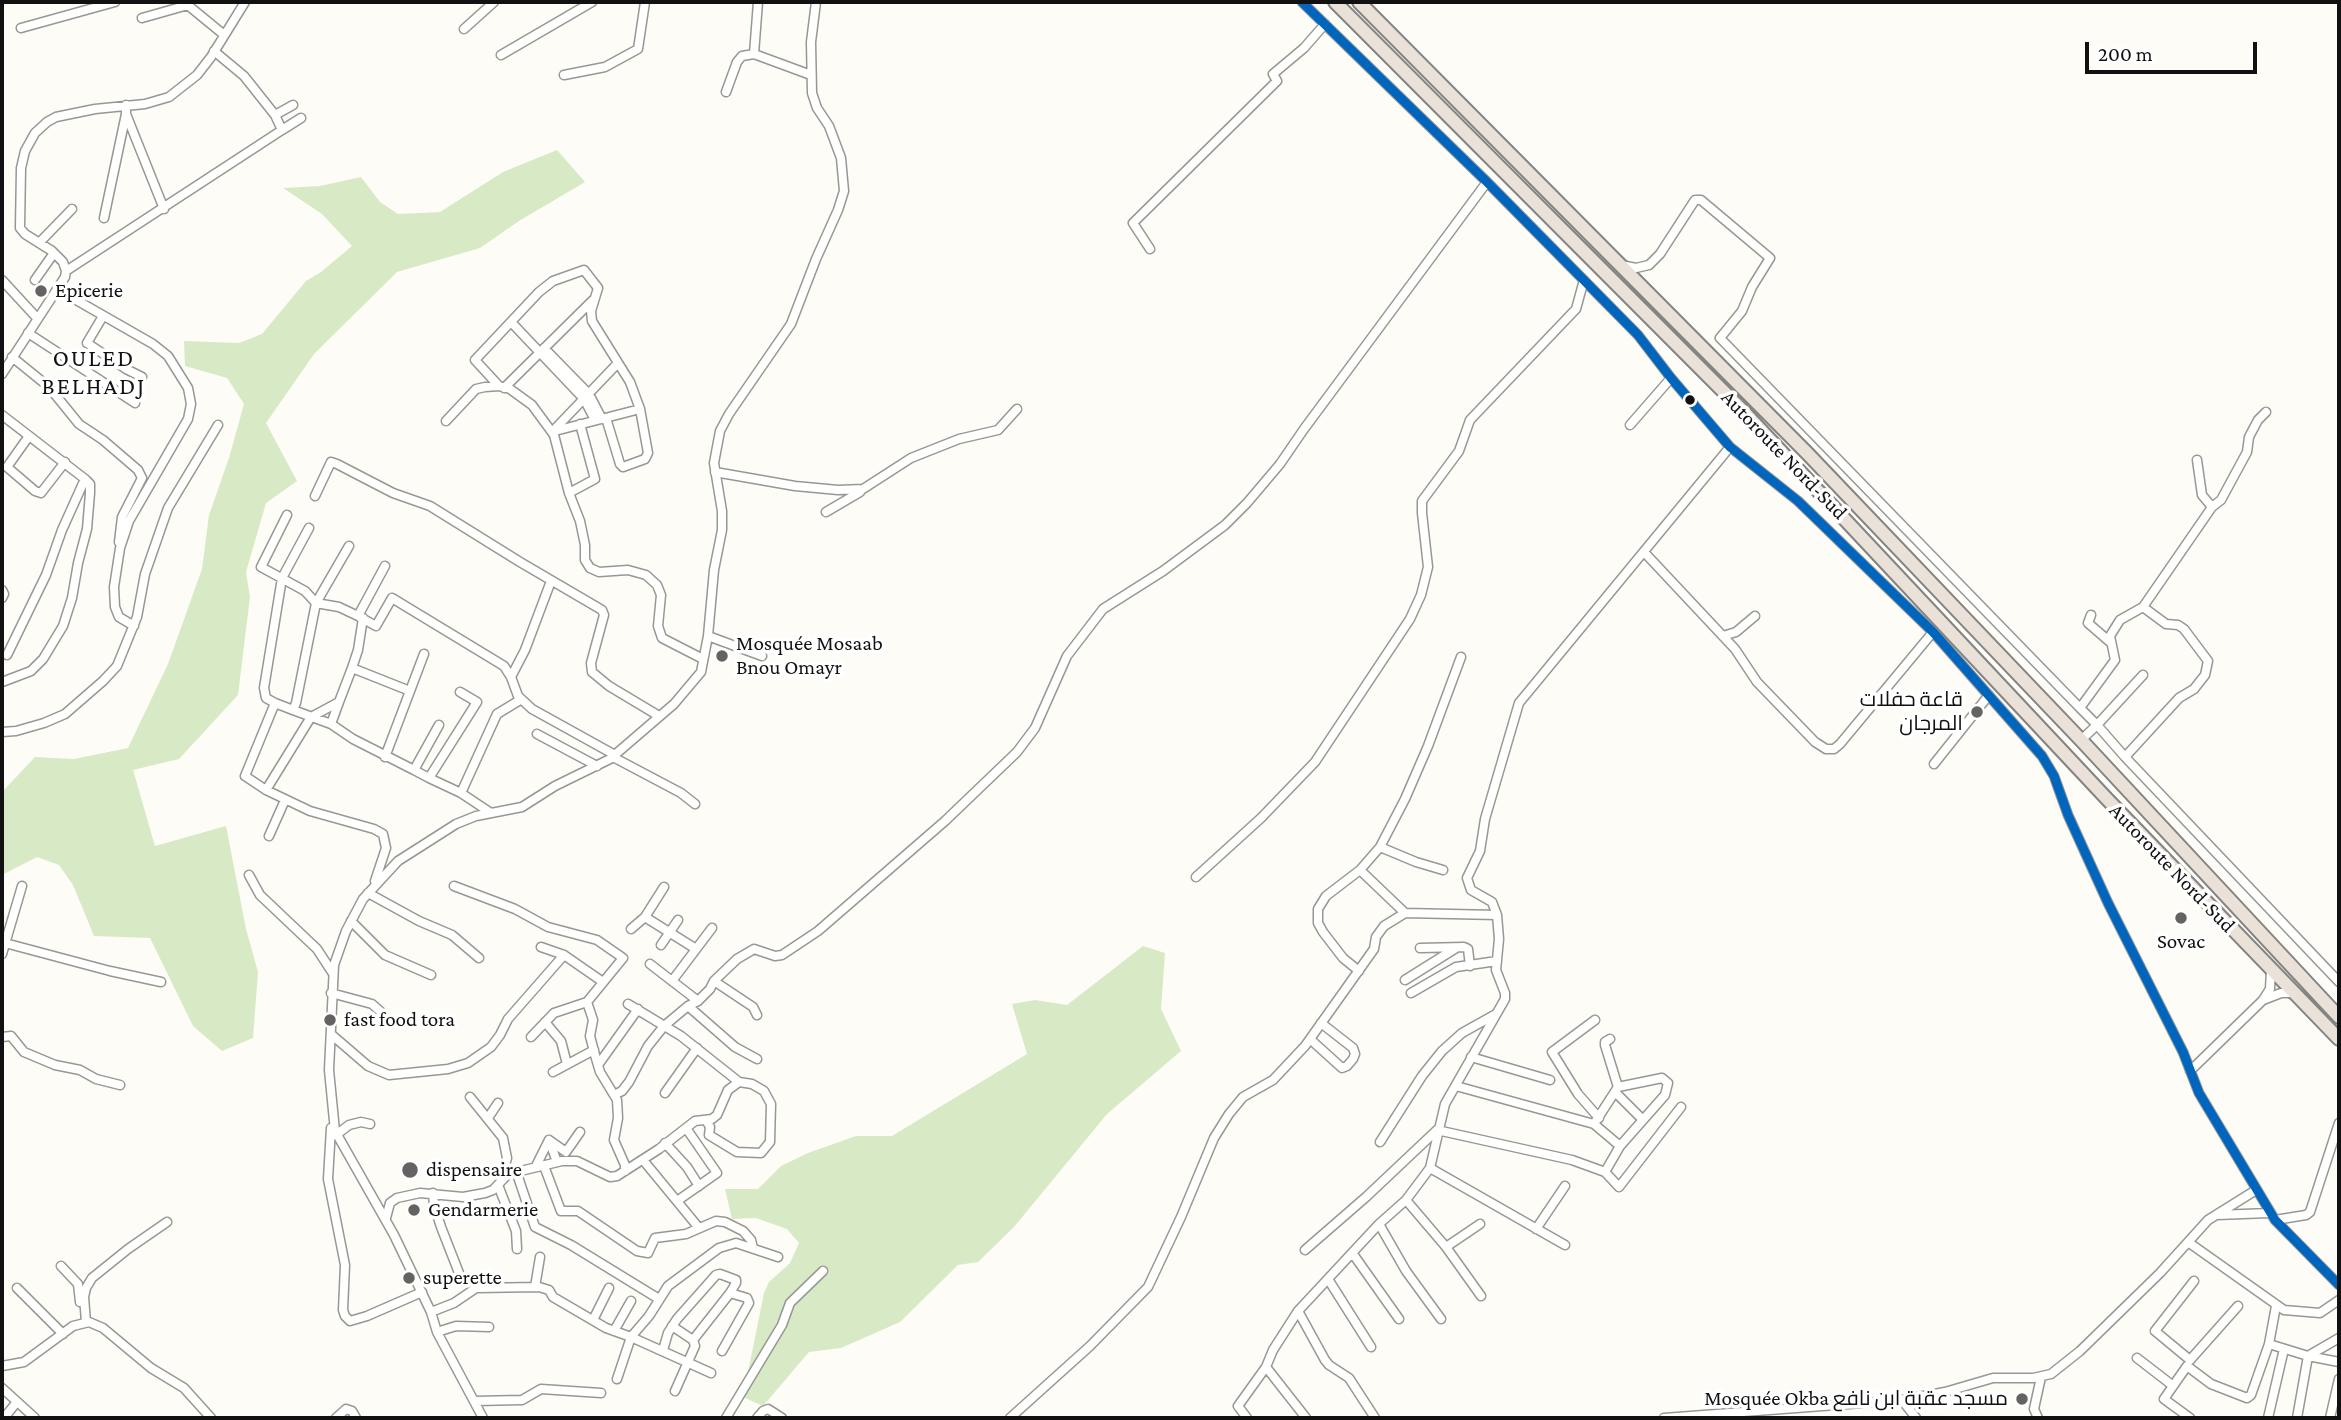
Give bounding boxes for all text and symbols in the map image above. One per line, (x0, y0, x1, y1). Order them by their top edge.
scale bar (2089, 28, 2260, 72)
text: 200 m (2098, 42, 2153, 66)
place label: Epicerie (55, 278, 123, 304)
marker: Epicerie (33, 283, 49, 299)
district label: OULED BELHADJ (42, 345, 146, 401)
street label: Autoroute Nord-Sud (1716, 385, 1852, 525)
unlabelled marker (1683, 393, 1697, 407)
place label: Mosquée Mosaab Bnou Omayr (736, 631, 883, 681)
marker: Mosquée Mosaab Bnou Omayr (714, 648, 730, 664)
place label: قاعة حفلات المرجان (1860, 687, 1963, 737)
marker: قاعة حفلات المرجان (1969, 704, 1985, 720)
street label: Autoroute Nord-Sud (2104, 798, 2240, 938)
marker: Sovac (2173, 910, 2189, 926)
place label: Sovac (2157, 929, 2205, 955)
place label: fast food tora (344, 1007, 455, 1033)
marker: fast food tora (322, 1012, 338, 1028)
place label: dispensaire (426, 1157, 522, 1183)
marker: dispensaire (400, 1160, 420, 1180)
place label: Gendarmerie (428, 1197, 538, 1223)
marker: Gendarmerie (406, 1202, 422, 1218)
place label: superette (423, 1265, 502, 1291)
marker: superette (401, 1270, 417, 1286)
place label: Mosquée Okba مسجد عقبة ابن نافع (1704, 1386, 2008, 1412)
marker: Mosquée Okba مسجد عقبة ابن نافع (2014, 1391, 2030, 1407)

